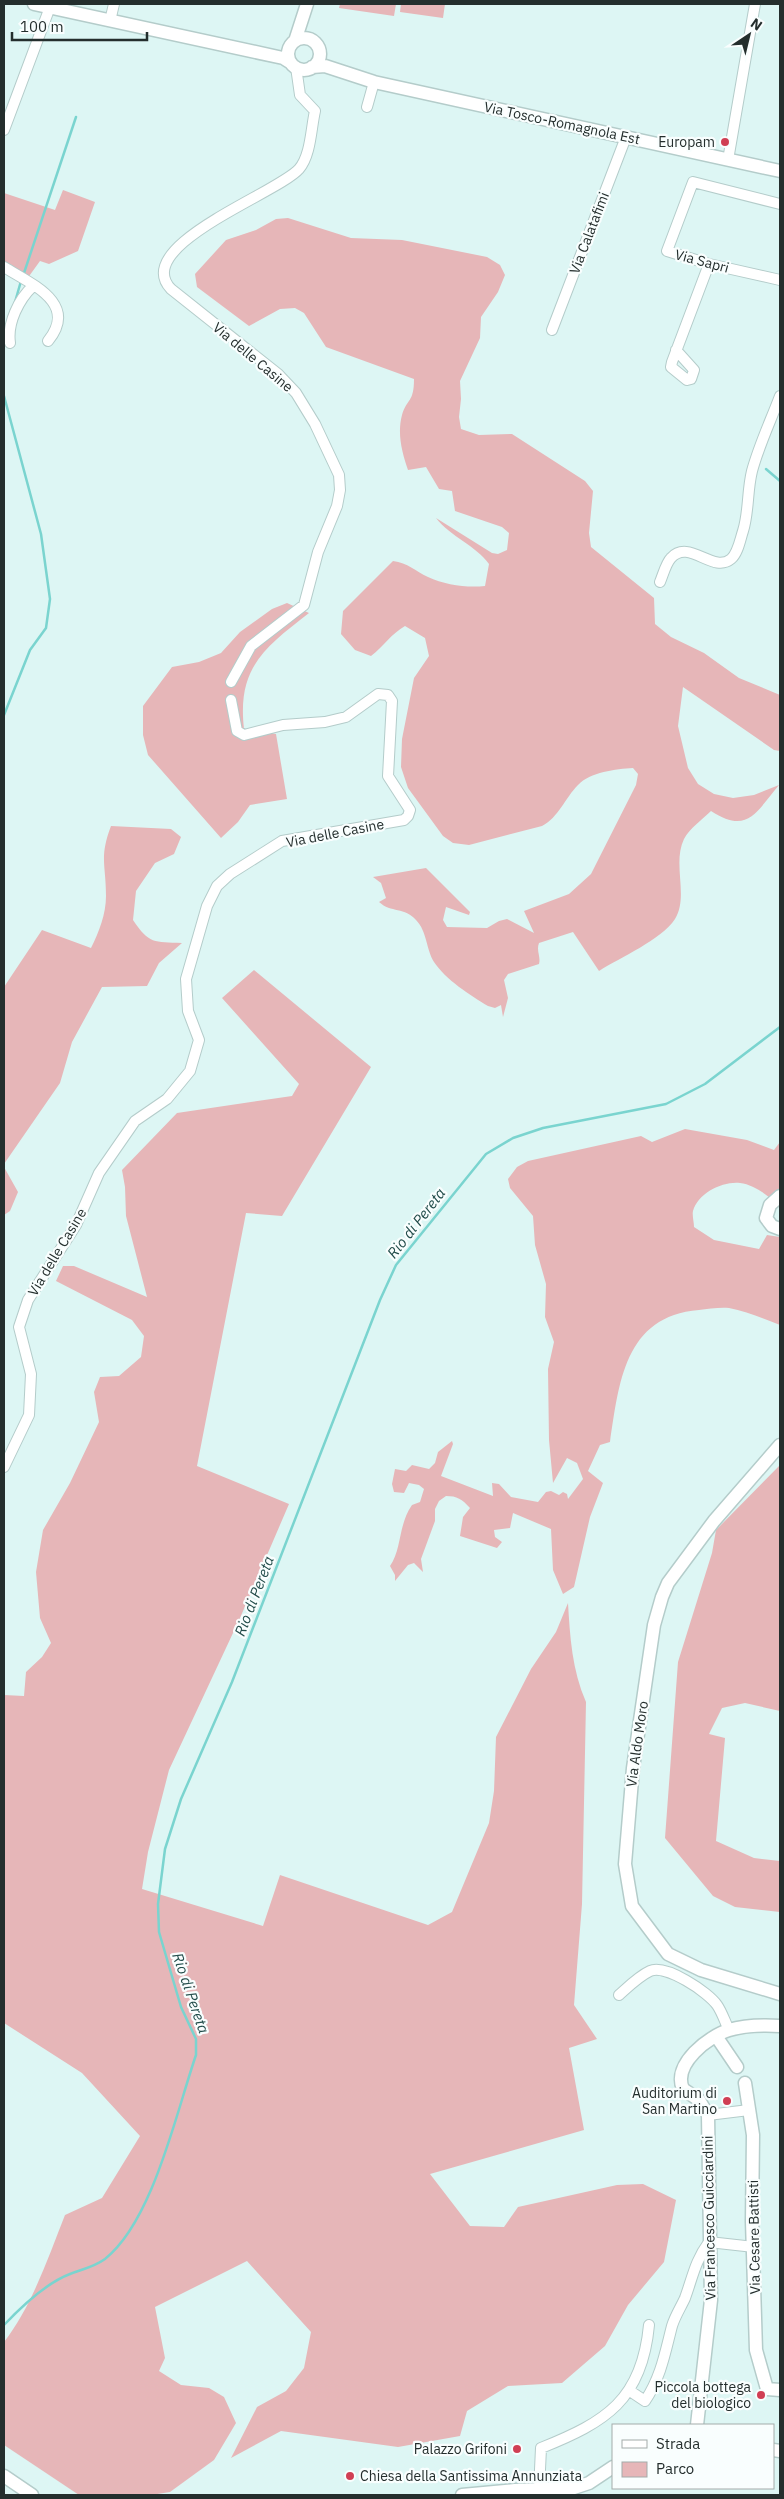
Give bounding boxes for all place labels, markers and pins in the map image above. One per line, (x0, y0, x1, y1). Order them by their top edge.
place label: Europam (658, 133, 715, 151)
marker: Europam (719, 136, 731, 148)
place label: Auditorium di San Martino (632, 2084, 717, 2118)
marker: Auditorium di San Martino (721, 2095, 733, 2107)
place label: Piccola bottega del biologico (655, 2378, 752, 2412)
marker: Piccola bottega del biologico (755, 2389, 767, 2401)
place label: Palazzo Grifoni (414, 2440, 507, 2458)
marker: Palazzo Grifoni (511, 2443, 523, 2455)
place label: Chiesa della Santissima Annunziata (360, 2467, 583, 2485)
marker: Chiesa della Santissima Annunziata (344, 2470, 356, 2482)

